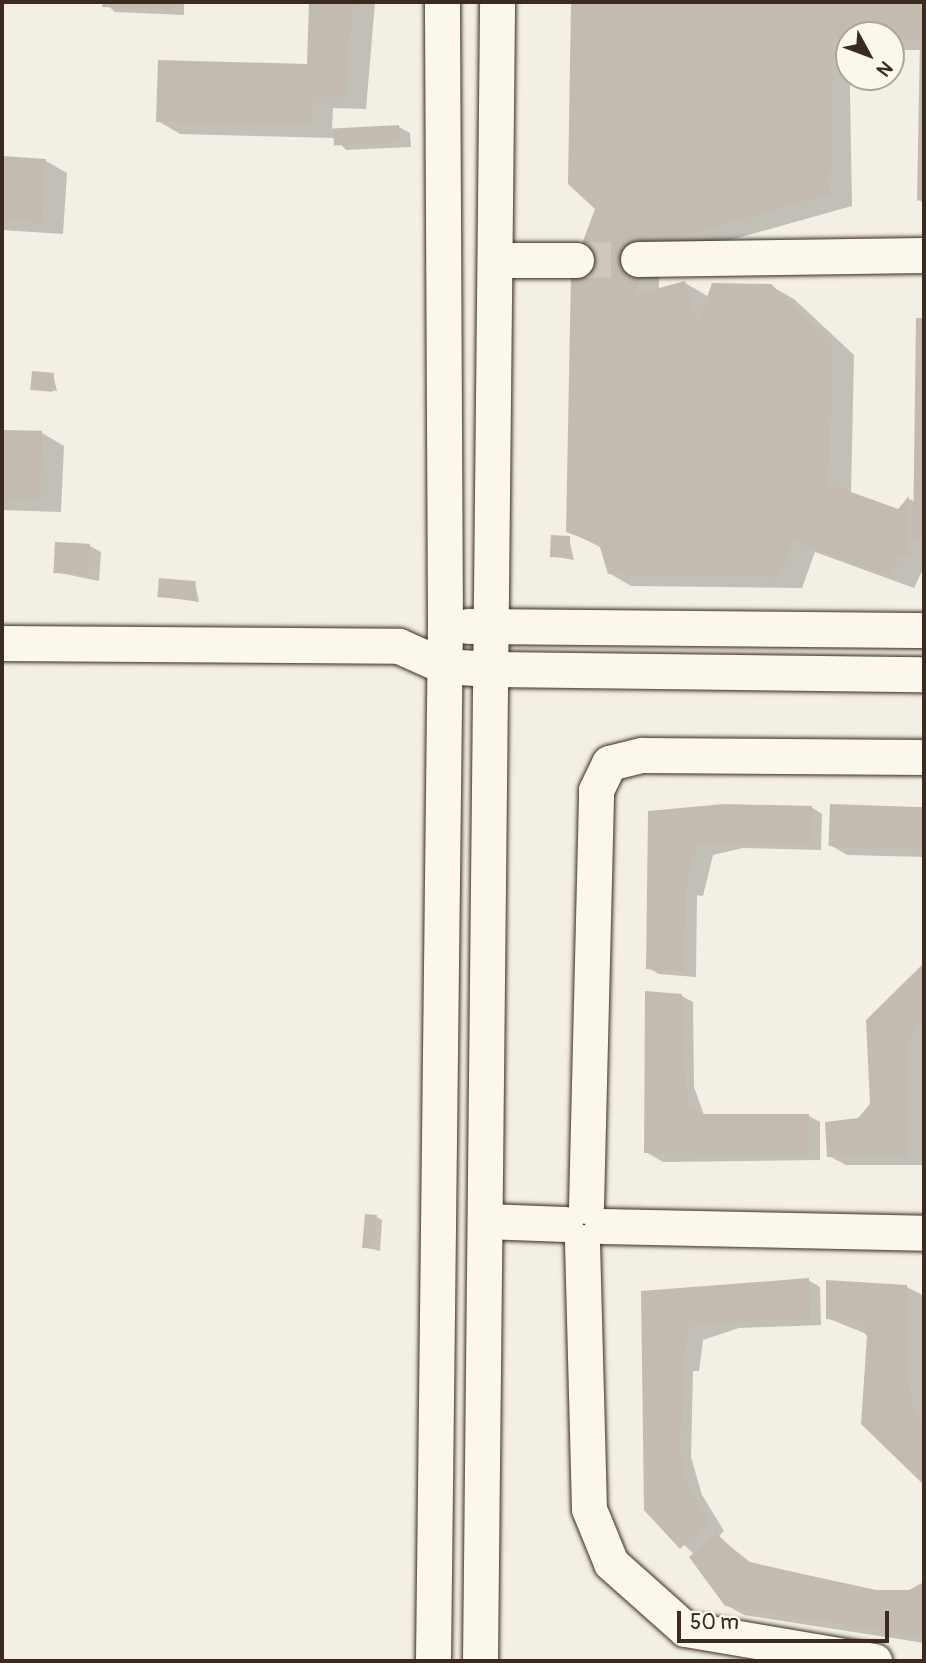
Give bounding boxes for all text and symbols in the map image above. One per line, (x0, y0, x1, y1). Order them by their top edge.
north arrow (835, 21, 905, 91)
text: N (871, 56, 898, 81)
scale bar (681, 1596, 893, 1640)
text: 50 m (690, 1609, 739, 1636)

